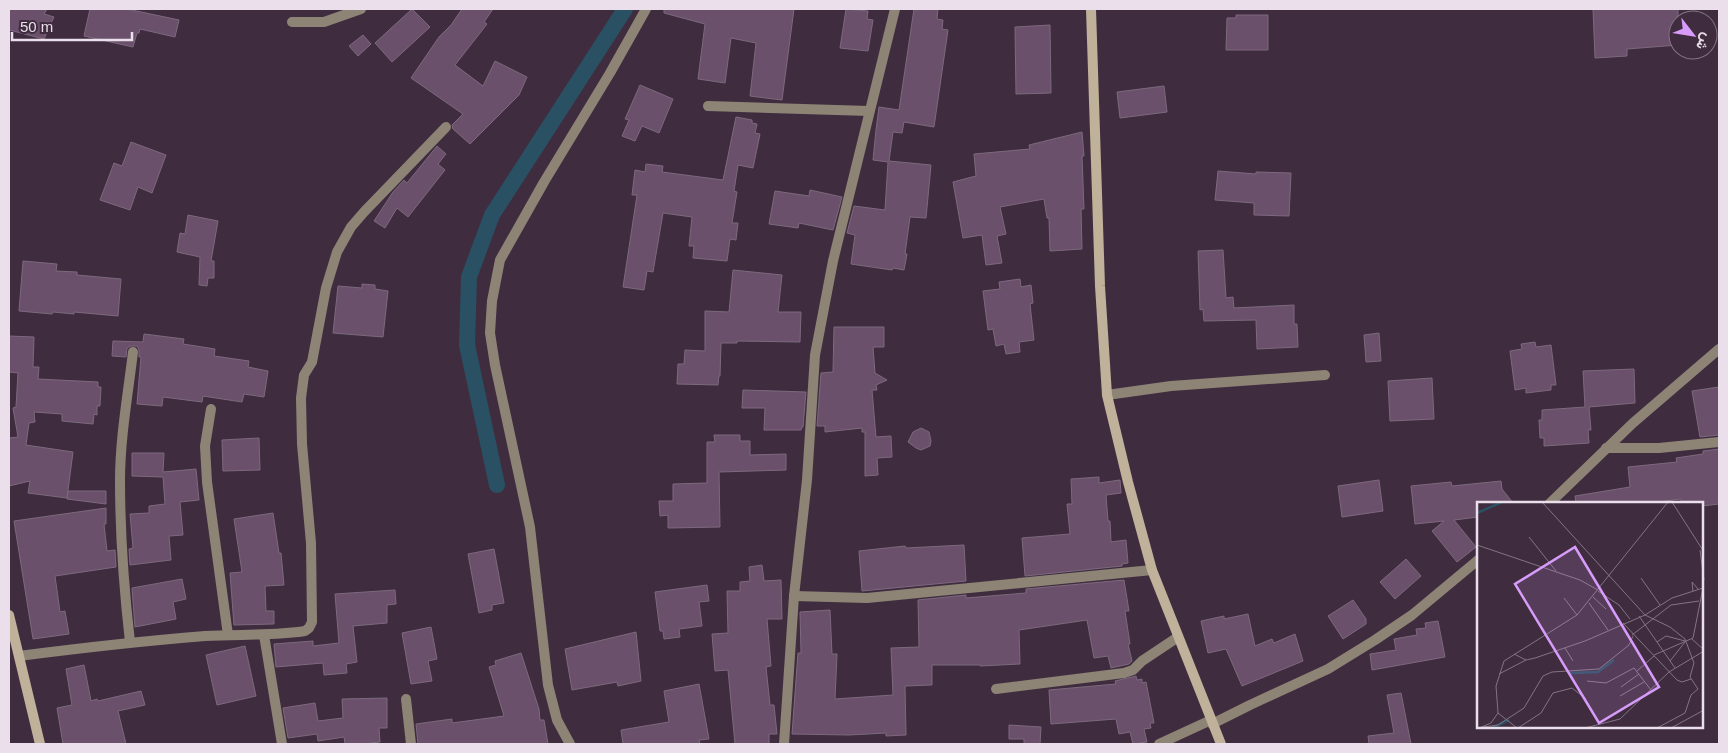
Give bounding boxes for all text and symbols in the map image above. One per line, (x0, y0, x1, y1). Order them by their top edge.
scale bar (12, 10, 132, 42)
north arrow (1668, 10, 1718, 60)
text: 50 m (20, 18, 53, 35)
text: ش (1692, 30, 1715, 53)
inset map (1477, 502, 1703, 728)

